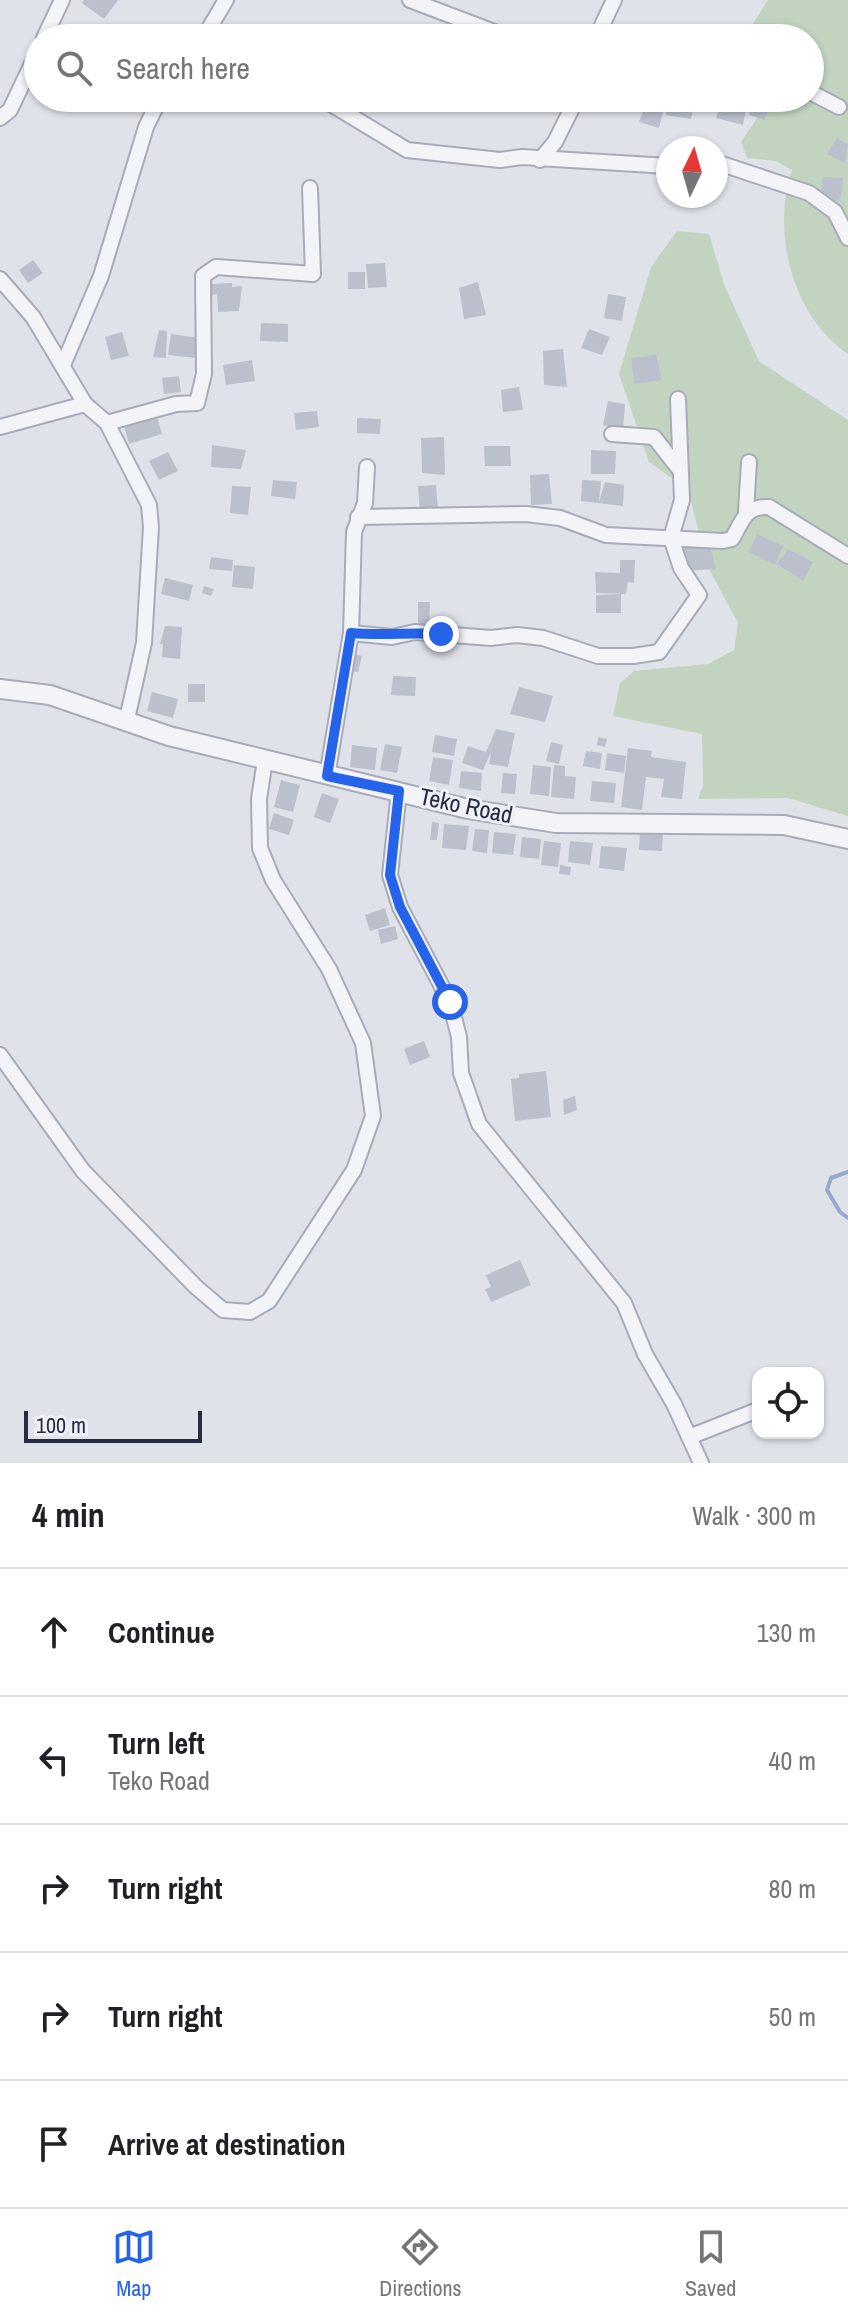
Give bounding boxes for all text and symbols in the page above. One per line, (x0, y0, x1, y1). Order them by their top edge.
search box (24, 24, 824, 112)
icon: search (52, 46, 96, 90)
text: Search here (116, 48, 250, 88)
north arrow (656, 136, 728, 208)
route end (423, 616, 459, 652)
street label: Teko Road (417, 780, 516, 830)
route start (432, 984, 468, 1020)
map controls (752, 1367, 824, 1439)
button: locate (752, 1367, 824, 1439)
scale bar (24, 1407, 202, 1443)
text: 100 m (36, 1410, 86, 1440)
text: 4 min (32, 1492, 105, 1538)
text: Walk · 300 m (692, 1498, 816, 1533)
icon: ahead (32, 1610, 76, 1654)
text: Continue (108, 1612, 215, 1652)
text: 130 m (757, 1615, 816, 1650)
text: Turn left (108, 1723, 205, 1763)
icon: left (32, 1738, 76, 1782)
text: 40 m (769, 1743, 816, 1778)
text: Teko Road (108, 1763, 210, 1798)
icon: right (32, 1866, 76, 1910)
text: Turn right (108, 1868, 222, 1908)
text: 80 m (769, 1871, 816, 1906)
icon: right (32, 1994, 76, 2038)
text: Turn right (108, 1996, 222, 2036)
text: 50 m (769, 1999, 816, 2034)
icon: arrive (32, 2122, 76, 2166)
text: Arrive at destination (108, 2124, 346, 2164)
tab: Map (112, 2225, 156, 2303)
tab: Directions (379, 2225, 462, 2303)
tab: Saved (685, 2225, 736, 2303)

